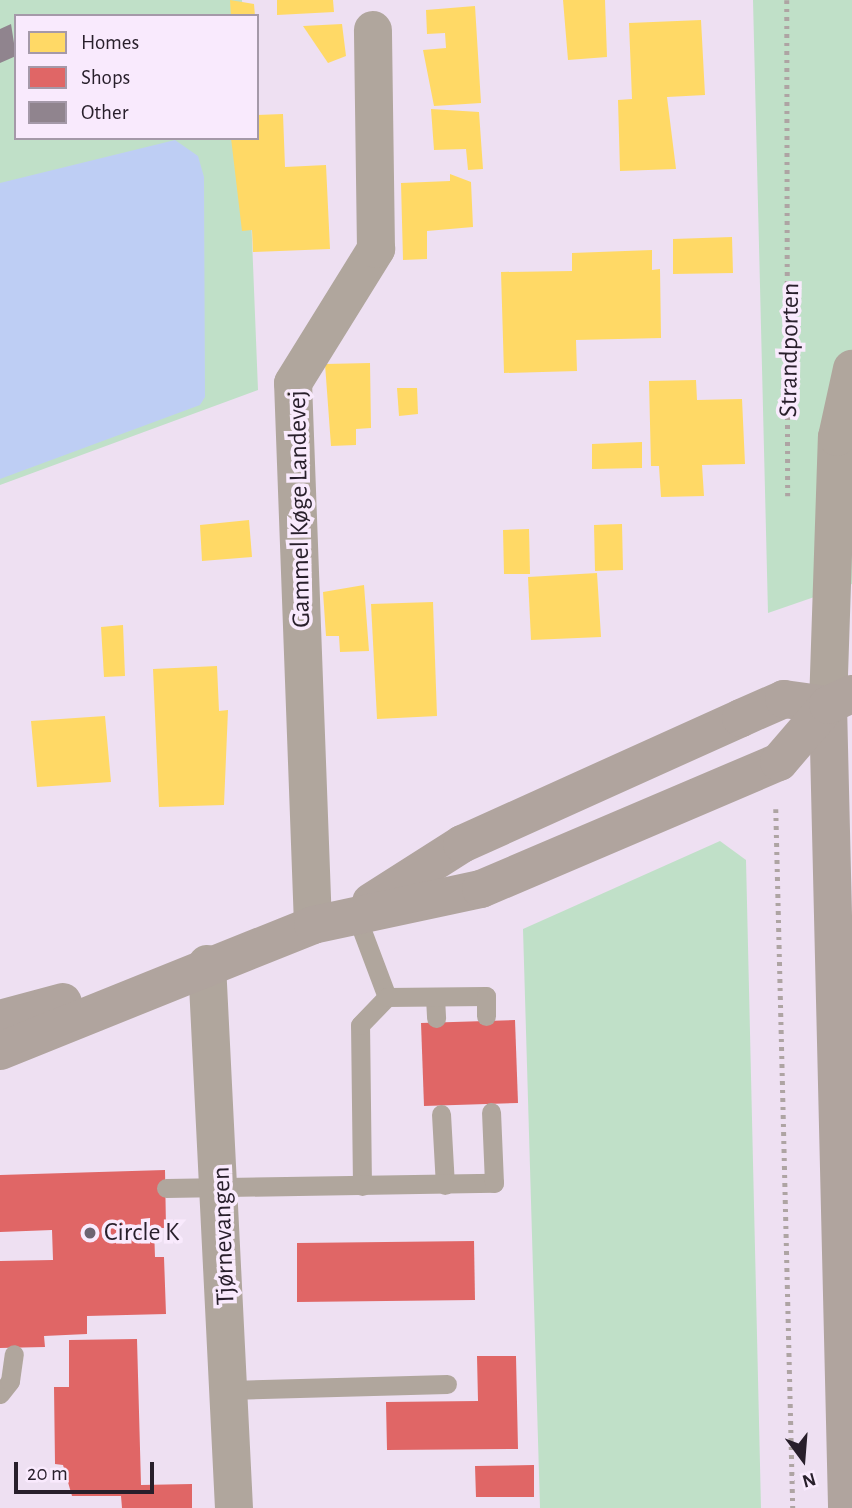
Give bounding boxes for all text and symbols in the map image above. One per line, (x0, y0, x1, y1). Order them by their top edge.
legend (14, 14, 259, 140)
text: Homes (81, 32, 139, 53)
text: Shops (81, 67, 130, 88)
text: Other (81, 102, 128, 123)
street label: Strandporten (773, 282, 807, 418)
street label: Gammel Køge Landevej (282, 390, 318, 628)
street label: Tjørnevangen (206, 1166, 242, 1306)
place label: Circle K (104, 1217, 179, 1249)
marker: Circle K (82, 1225, 98, 1241)
north arrow (768, 1424, 838, 1494)
scale bar (18, 1448, 158, 1492)
text: 20 m (27, 1463, 68, 1484)
text: N (800, 1469, 818, 1491)

